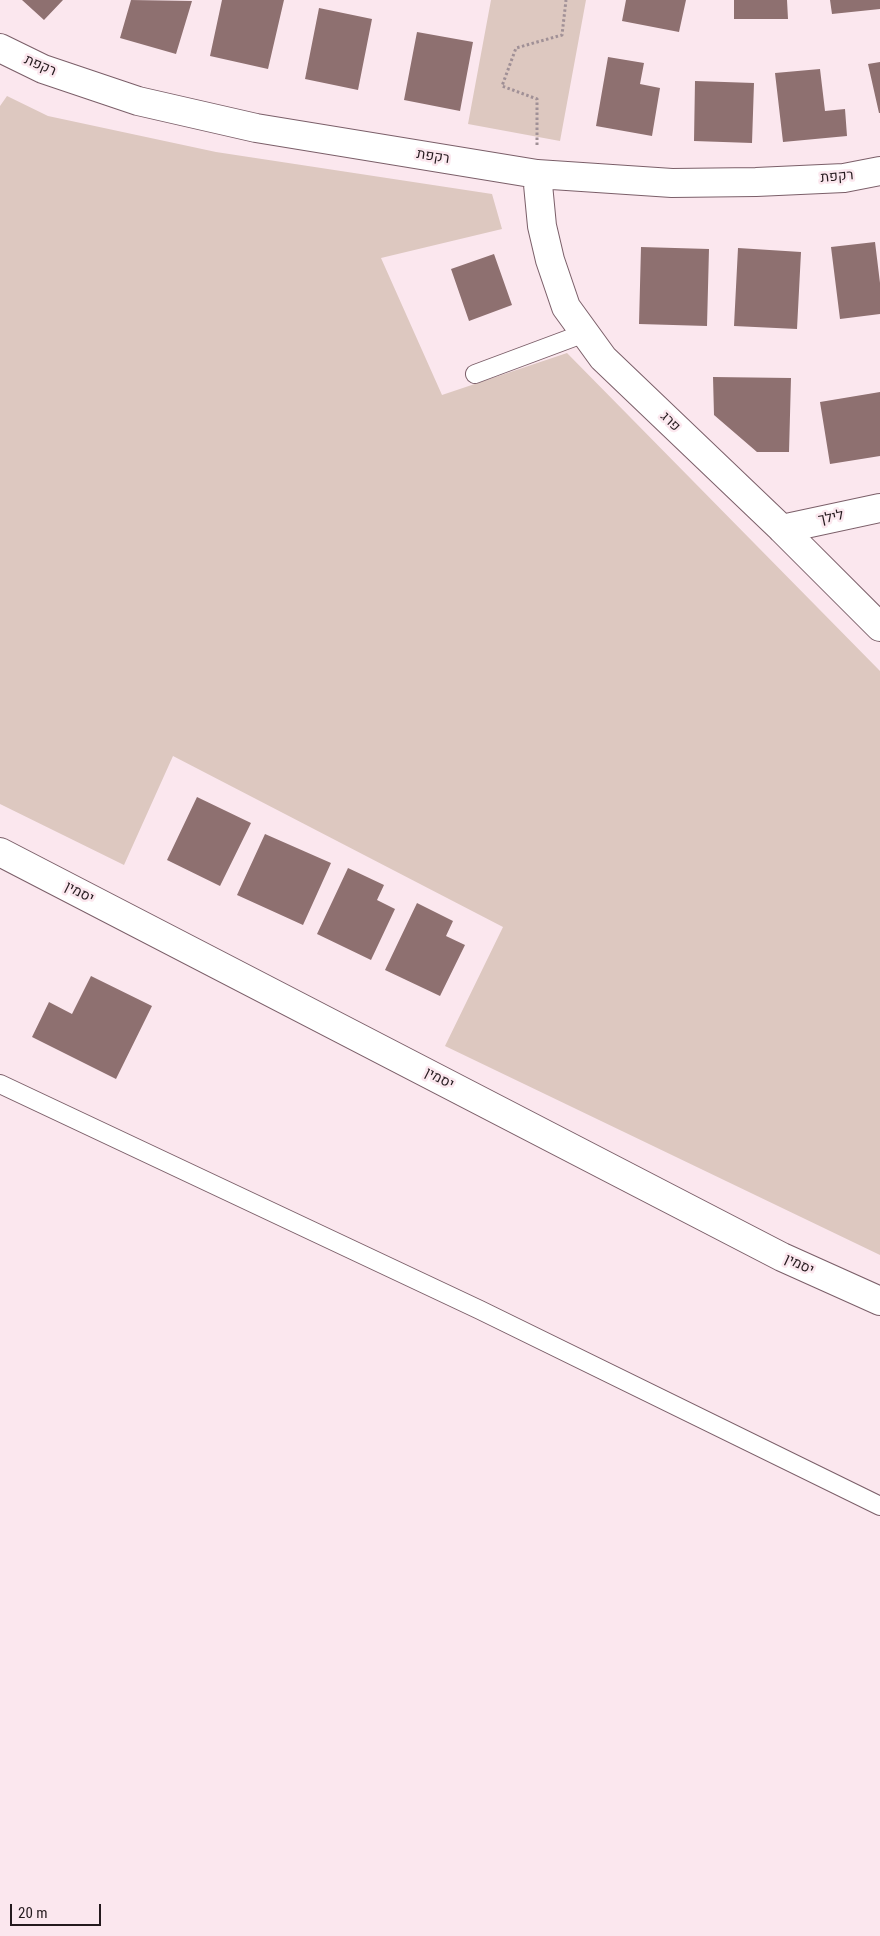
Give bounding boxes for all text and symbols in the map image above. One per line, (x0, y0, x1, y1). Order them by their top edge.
street label: רקפת (21, 52, 59, 80)
street label: רקפת (415, 146, 451, 168)
street label: רקפת (820, 167, 854, 187)
street label: פרג (657, 409, 683, 435)
street label: לילך (817, 507, 845, 529)
street label: יסמין (62, 879, 96, 907)
street label: יסמין (422, 1065, 456, 1093)
street label: יסמין (782, 1251, 816, 1279)
scale bar (12, 1894, 104, 1926)
text: 20 m (18, 1904, 48, 1922)

